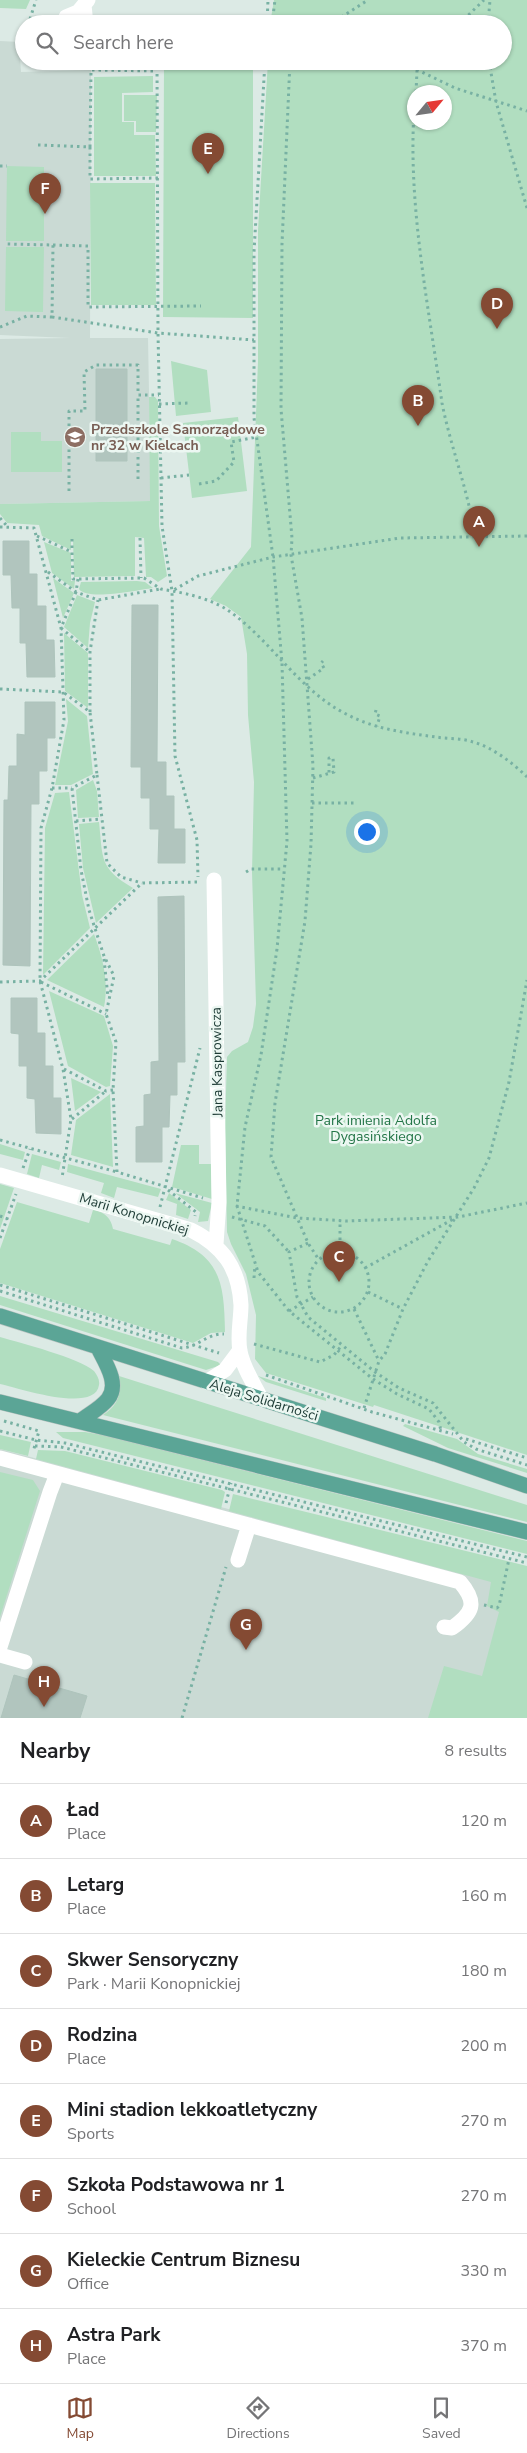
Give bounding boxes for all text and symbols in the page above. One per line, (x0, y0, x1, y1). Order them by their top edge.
search box (15, 15, 512, 70)
icon: search (33, 29, 61, 57)
text: Search here (73, 30, 174, 56)
north arrow (407, 85, 452, 130)
pin: E (192, 133, 224, 174)
pin: F (29, 173, 61, 214)
pin: D (481, 288, 513, 329)
pin: B (402, 385, 434, 426)
place label: Przedszkole Samorządowe nr 32 w Kielcach (91, 420, 265, 455)
school or university icon: Przedszkole Samorządowe nr 32 w Kielcach (63, 425, 87, 449)
pin: A (463, 506, 495, 547)
your location (354, 819, 380, 845)
street label: Jana Kasprowicza (207, 1007, 227, 1118)
park label: Park imienia Adolfa Dygasińskiego (315, 1111, 437, 1146)
street label: Marii Konopnickiej (77, 1188, 191, 1240)
pin: C (323, 1241, 355, 1282)
street label: Aleja Solidarności (207, 1374, 321, 1426)
pin: G (230, 1609, 262, 1650)
pin: H (28, 1666, 60, 1707)
text: Nearby (20, 1737, 90, 1765)
text: 8 results (445, 1740, 507, 1762)
text: Ład (67, 1797, 99, 1823)
text: A (30, 1810, 42, 1832)
text: 120 m (460, 1810, 507, 1832)
text: Place (67, 1823, 106, 1845)
text: Letarg (67, 1872, 124, 1898)
text: B (30, 1885, 42, 1907)
text: 160 m (460, 1885, 507, 1907)
text: Place (67, 1898, 106, 1920)
text: Skwer Sensoryczny (67, 1947, 238, 1973)
text: C (31, 1960, 41, 1982)
text: 180 m (460, 1960, 507, 1982)
text: Park · Marii Konopnickiej (67, 1973, 240, 1995)
text: Rodzina (67, 2022, 138, 2048)
text: D (30, 2035, 42, 2057)
text: 200 m (460, 2035, 507, 2057)
text: Place (67, 2048, 106, 2070)
text: Mini stadion lekkoatletyczny (67, 2097, 317, 2123)
text: E (31, 2110, 41, 2132)
text: 270 m (460, 2110, 507, 2132)
text: Sports (67, 2123, 115, 2145)
text: Szkoła Podstawowa nr 1 (67, 2172, 285, 2198)
text: F (32, 2185, 41, 2207)
text: 270 m (460, 2185, 507, 2207)
text: School (67, 2198, 116, 2220)
text: Kieleckie Centrum Biznesu (67, 2247, 300, 2273)
text: G (30, 2260, 42, 2282)
text: 330 m (460, 2260, 507, 2282)
text: Office (67, 2273, 109, 2295)
text: Astra Park (67, 2322, 160, 2348)
text: H (30, 2335, 42, 2357)
text: 370 m (460, 2335, 507, 2357)
text: Place (67, 2348, 106, 2370)
tab: Map (66, 2394, 94, 2443)
tab: Directions (227, 2394, 290, 2443)
tab: Saved (422, 2394, 461, 2443)

